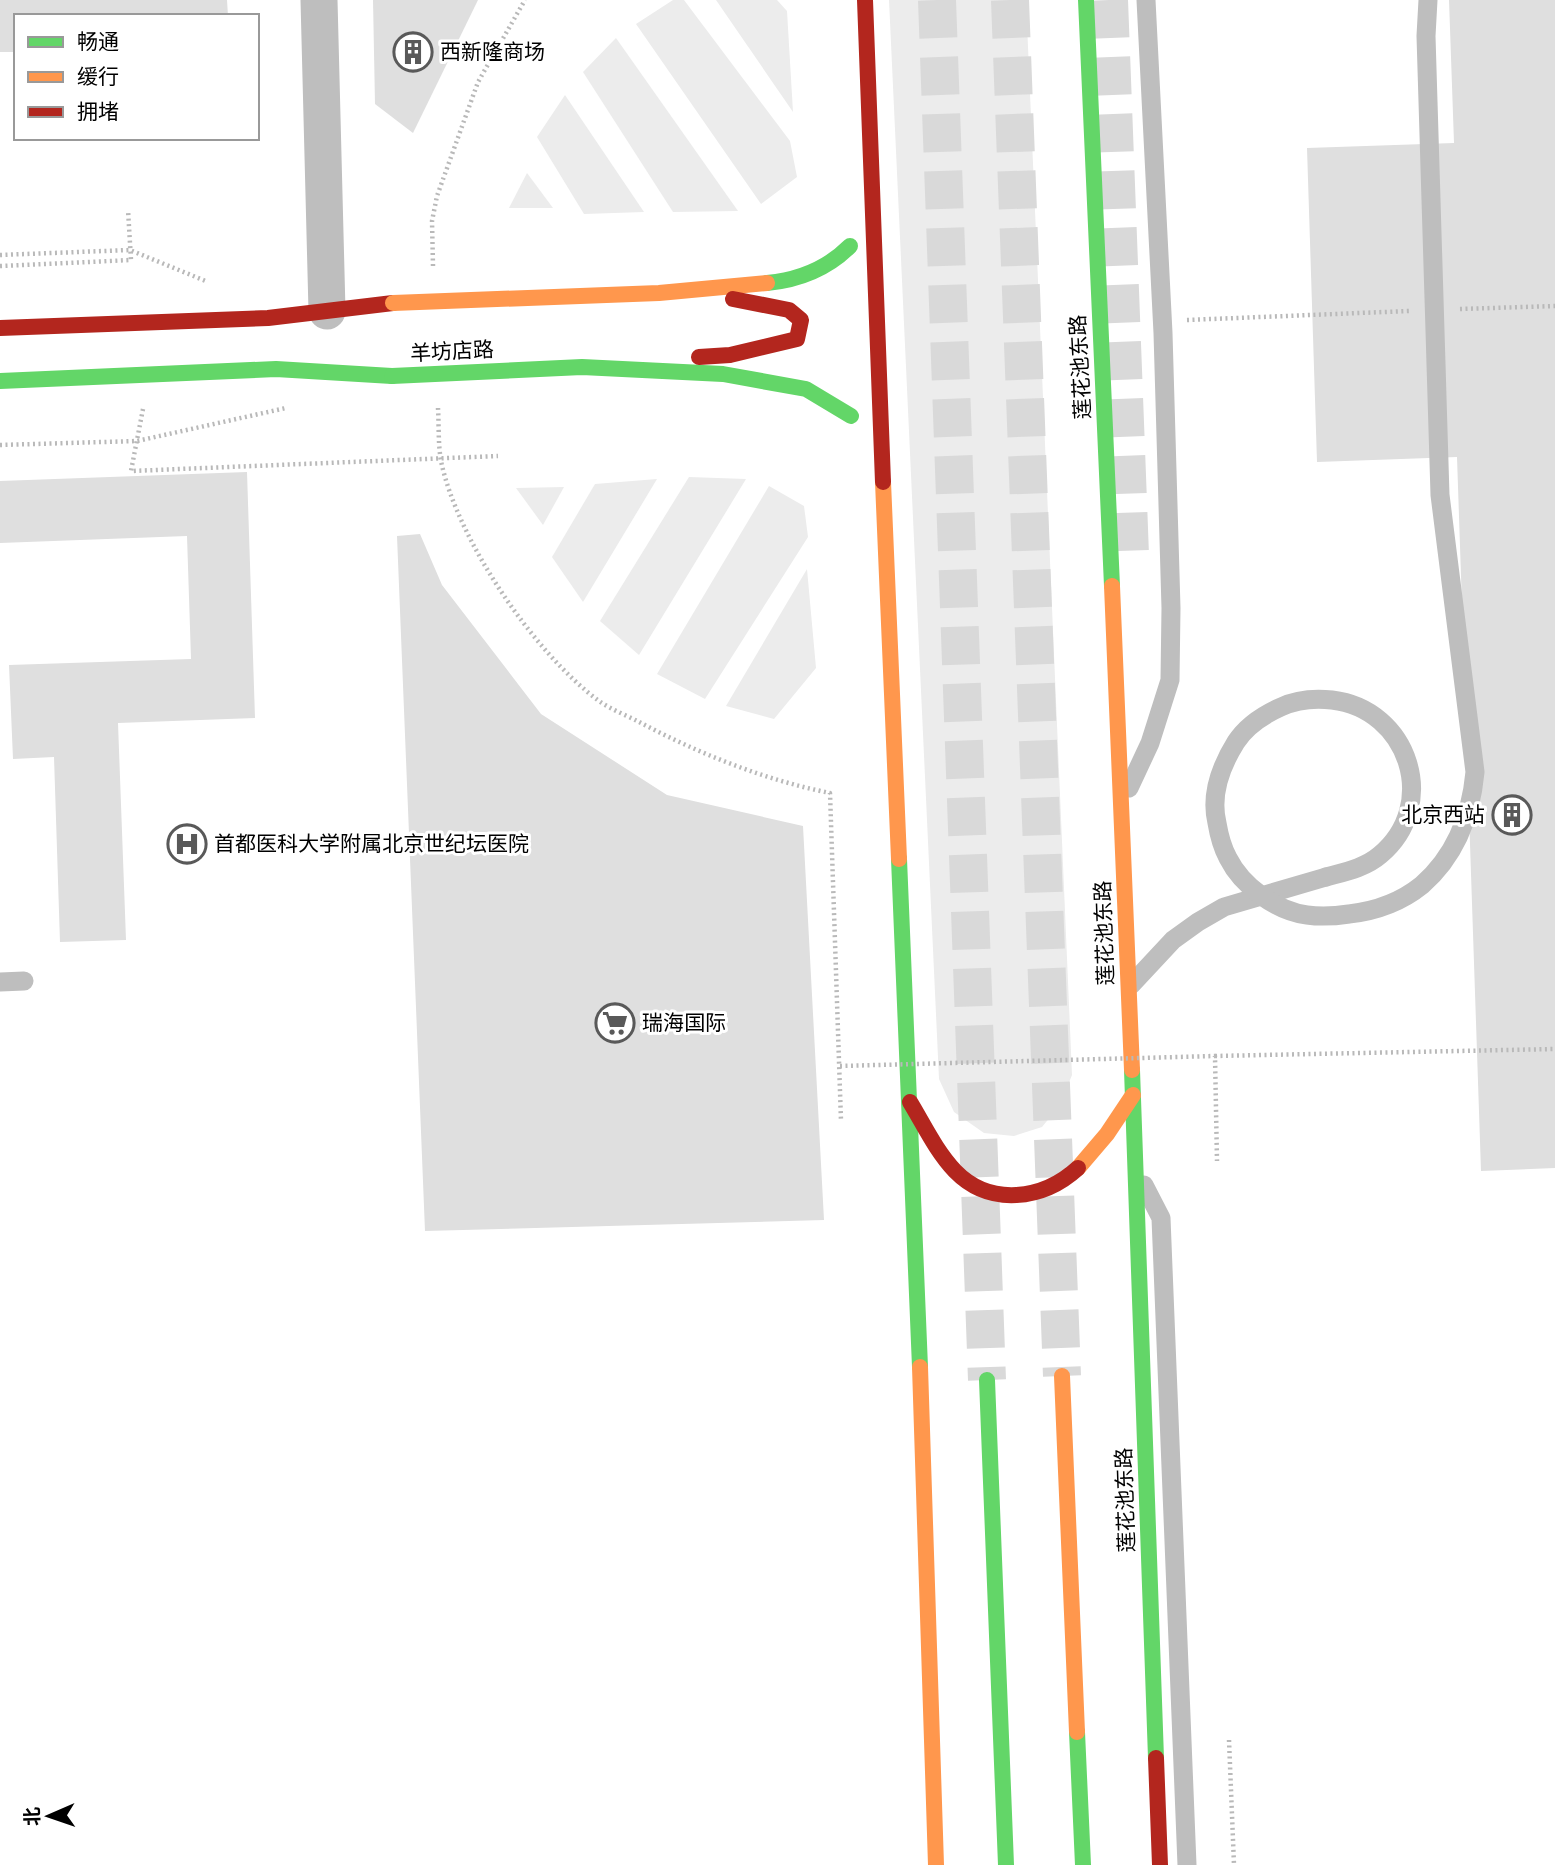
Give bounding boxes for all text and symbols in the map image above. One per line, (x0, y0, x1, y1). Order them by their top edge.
legend (14, 14, 259, 140)
text: 畅通 (77, 31, 119, 53)
building icon: 西新隆商场 (392, 31, 434, 73)
place label: 西新隆商场 (440, 41, 545, 63)
text: 缓行 (77, 66, 119, 88)
text: 拥堵 (77, 101, 119, 123)
street label: 莲花池东路 (1067, 314, 1094, 420)
street label: 羊坊店路 (409, 338, 494, 365)
building icon: 北京西站 (1491, 794, 1533, 836)
place label: 北京西站 (1401, 804, 1485, 826)
hospital icon: 首都医科大学附属北京世纪坛医院 (166, 823, 208, 865)
place label: 首都医科大学附属北京世纪坛医院 (214, 833, 529, 855)
street label: 莲花池东路 (1092, 880, 1117, 986)
supermarket icon: 瑞海国际 (594, 1002, 636, 1044)
place label: 瑞海国际 (642, 1012, 726, 1034)
street label: 莲花池东路 (1113, 1447, 1138, 1553)
north arrow (14, 1781, 84, 1851)
text: 北 (23, 1807, 43, 1826)

